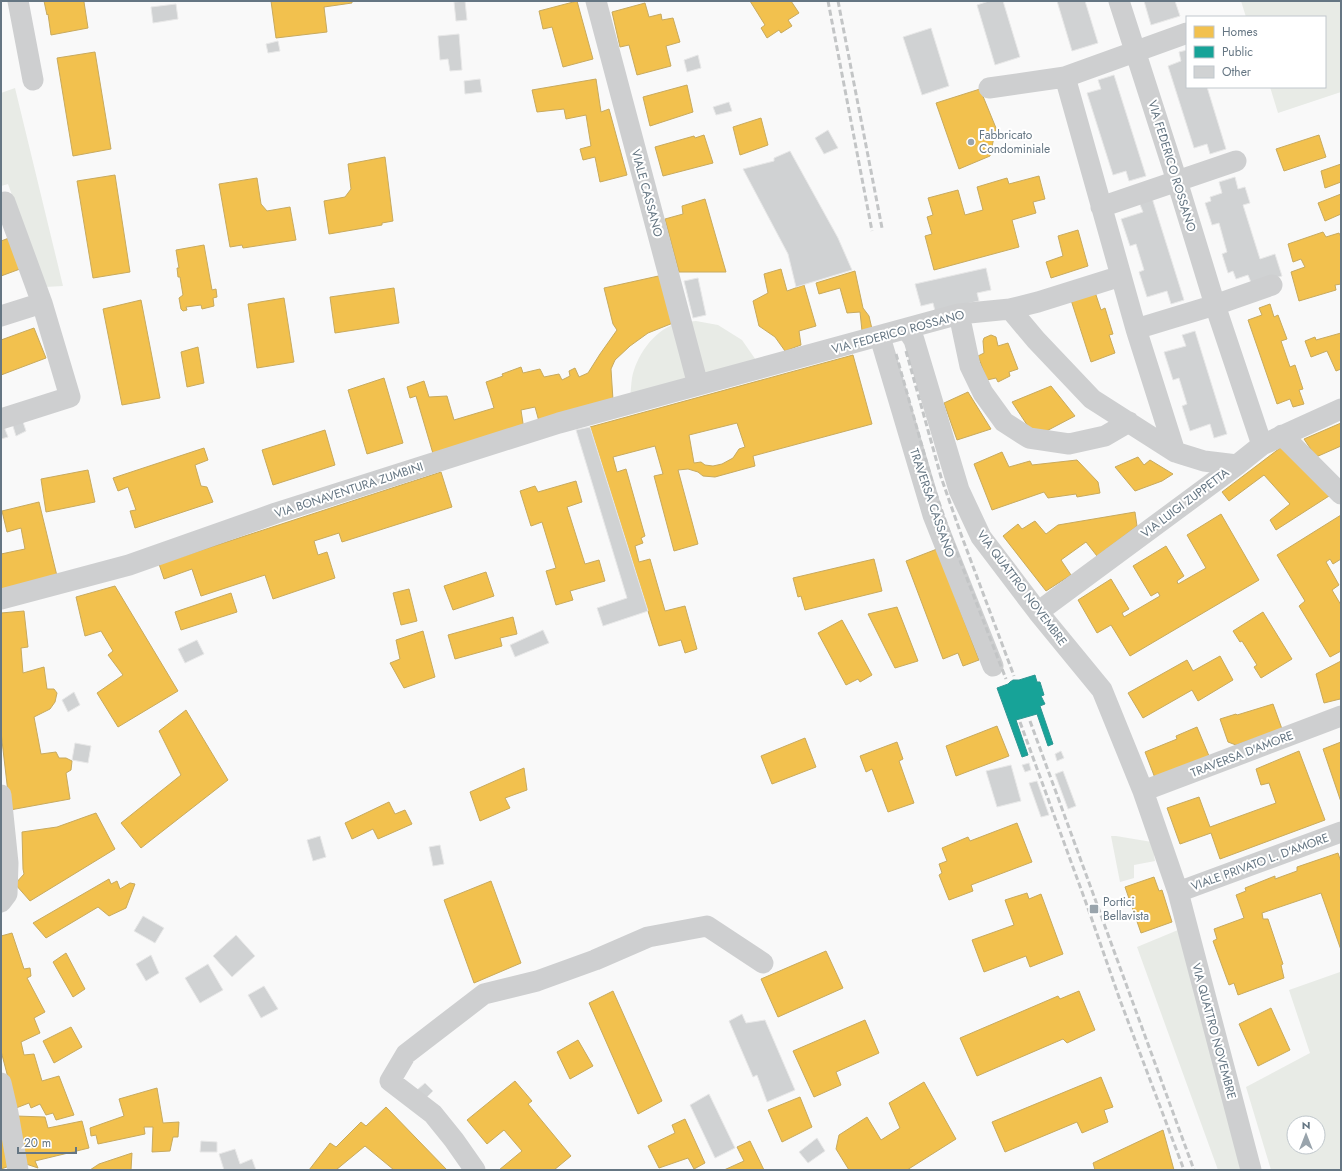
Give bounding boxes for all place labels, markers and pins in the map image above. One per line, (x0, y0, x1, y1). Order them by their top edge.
place label: Fabbricato Condominiale (979, 126, 1050, 158)
marker: Fabbricato Condominiale (966, 137, 976, 147)
place label: Portici Bellavista (1103, 893, 1149, 925)
marker: Portici Bellavista (1088, 903, 1100, 915)

